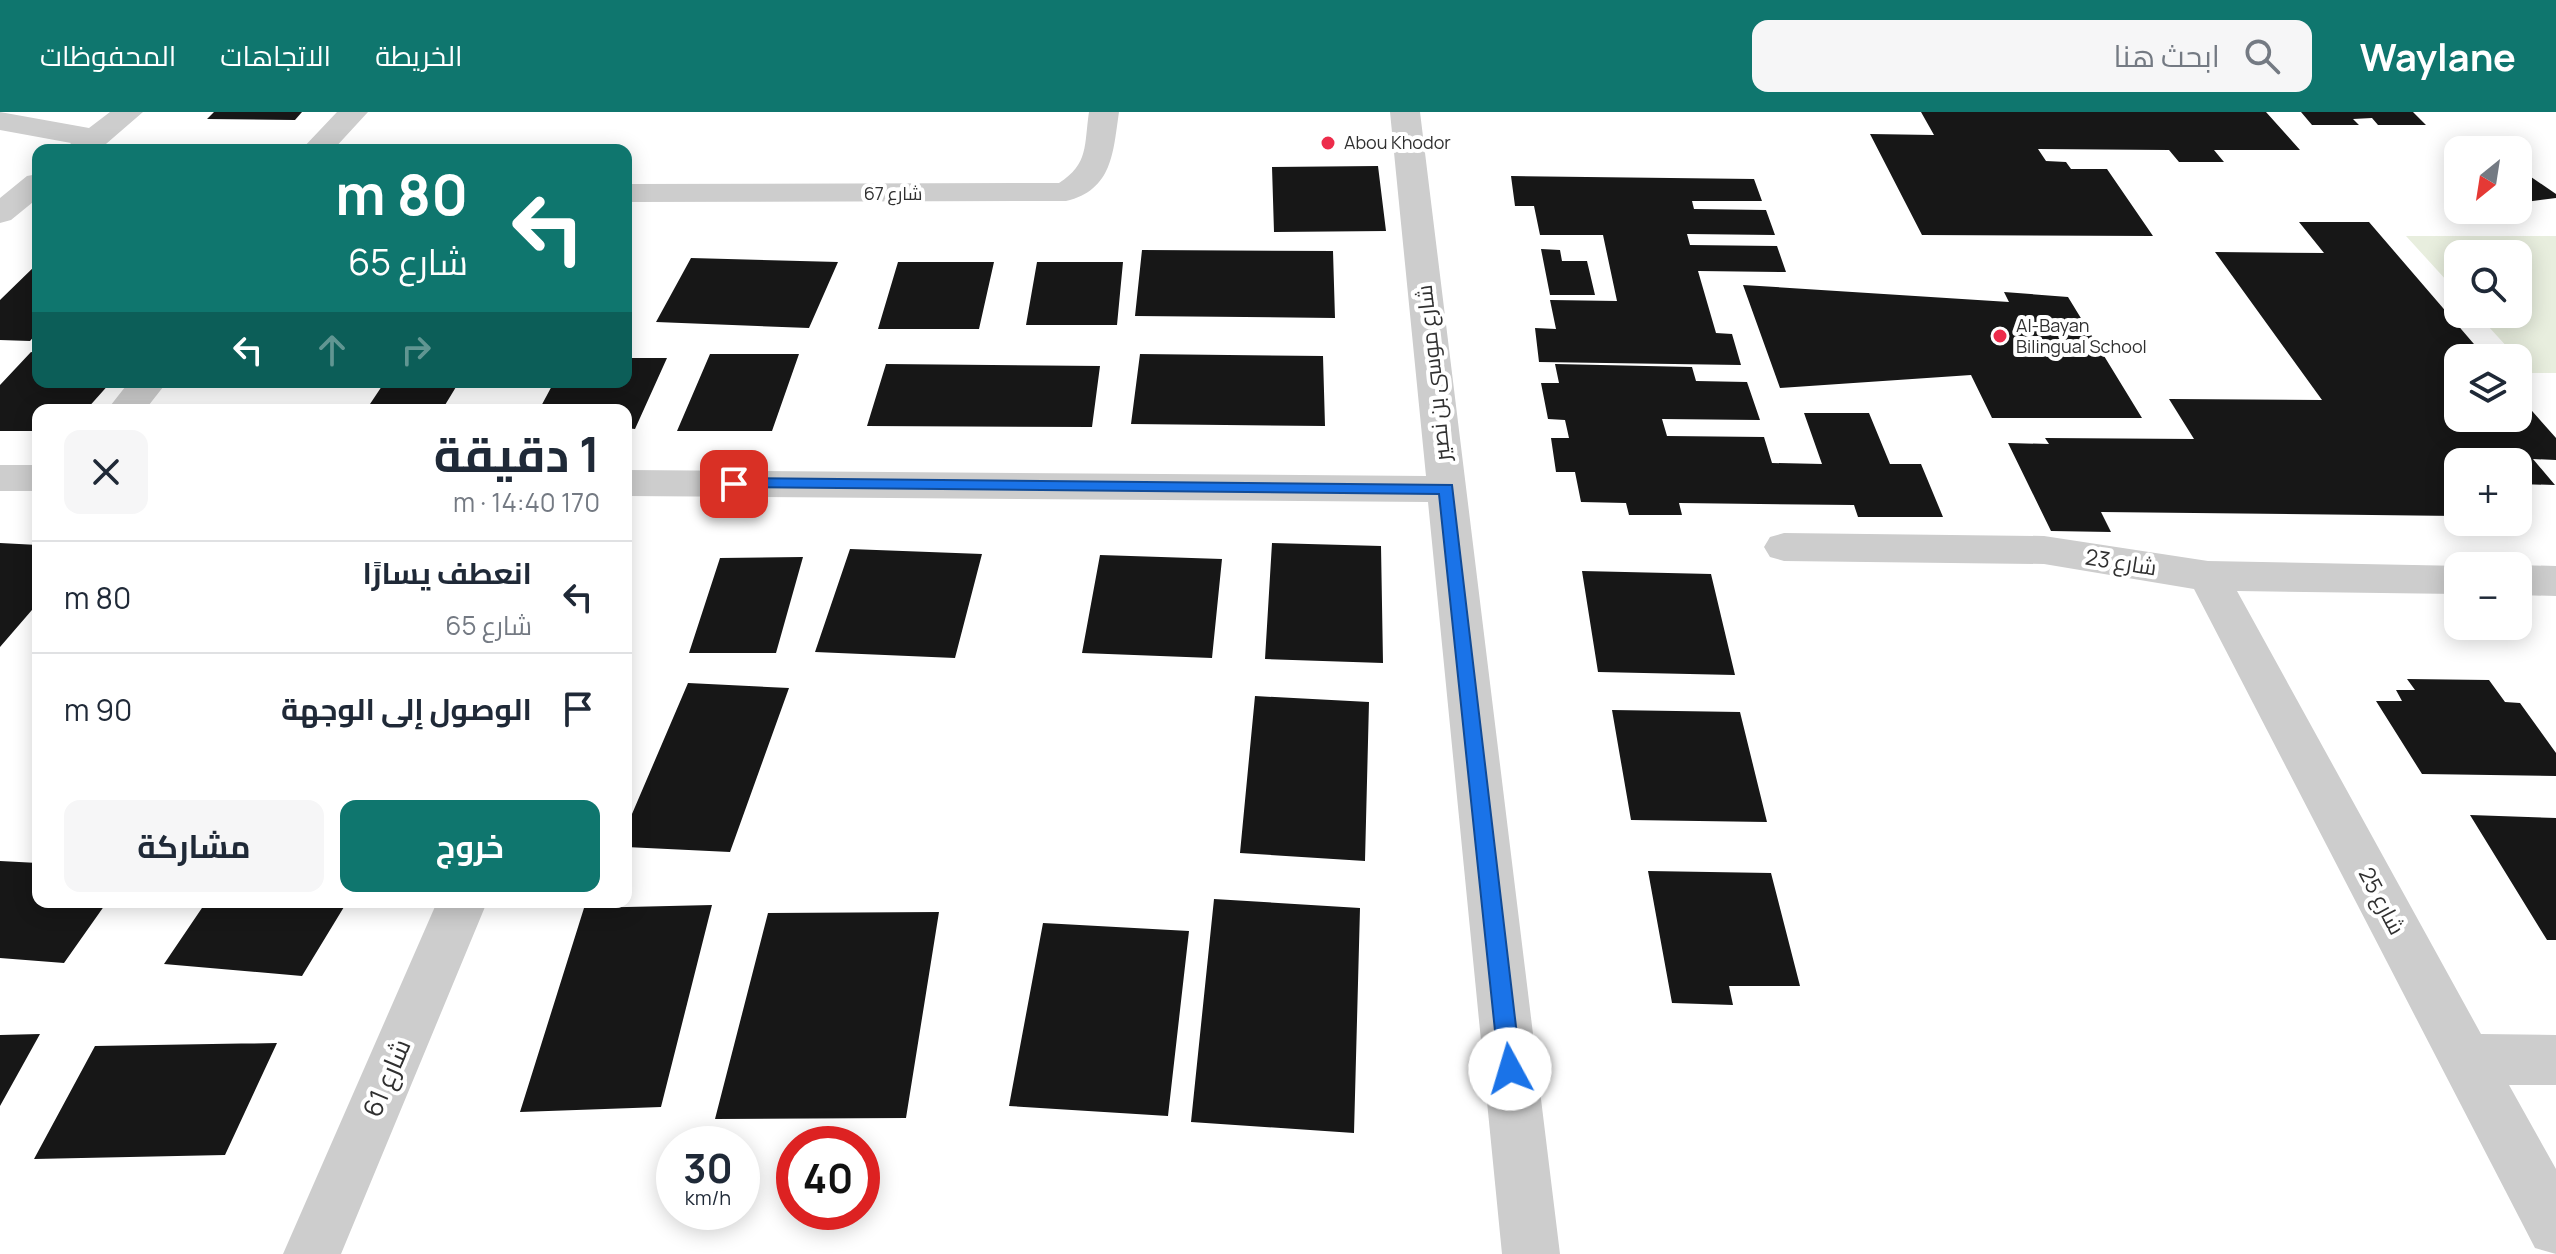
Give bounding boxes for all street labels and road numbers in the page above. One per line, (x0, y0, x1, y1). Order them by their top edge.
street label: شارع 67 (864, 181, 922, 206)
street label: شارع موسى بن نصير (1409, 283, 1457, 465)
street label: شارع 23 (2083, 542, 2159, 582)
street label: شارع 25 (2352, 862, 2412, 940)
street label: شارع 61 (354, 1033, 419, 1122)

